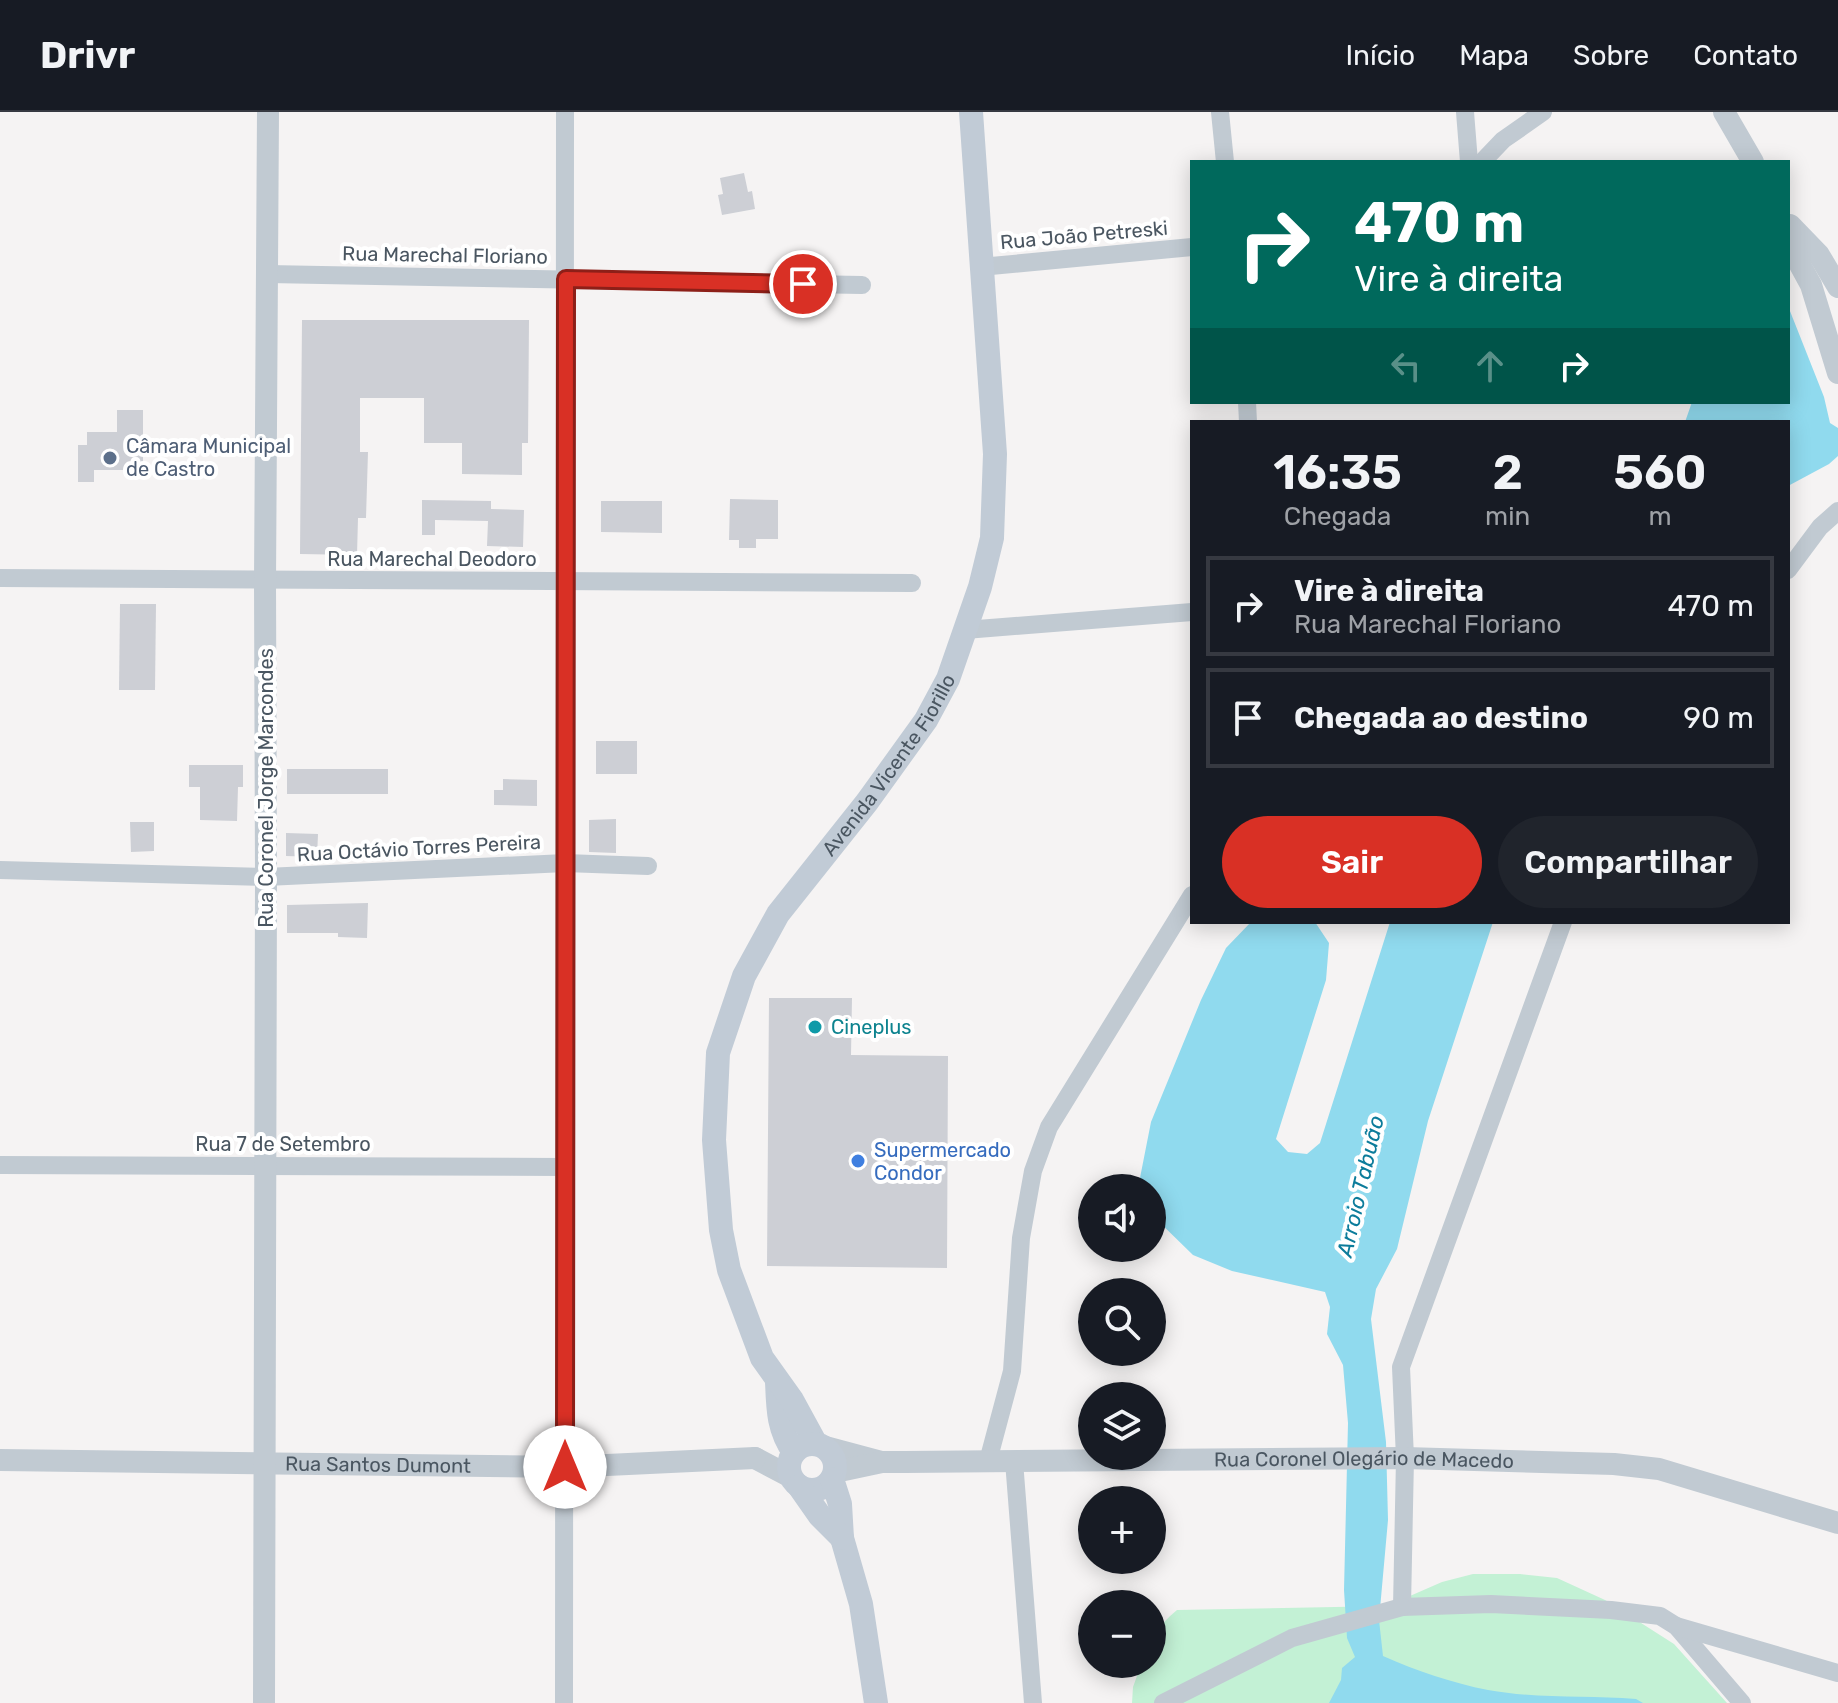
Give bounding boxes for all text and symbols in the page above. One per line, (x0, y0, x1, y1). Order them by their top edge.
text: Drivr (40, 32, 135, 78)
text: Início (1345, 39, 1415, 72)
text: Mapa (1459, 39, 1529, 72)
text: Sobre (1573, 39, 1649, 72)
text: Contato (1693, 39, 1798, 72)
text: 470 m (1354, 190, 1524, 256)
icon: right (1222, 192, 1326, 296)
street label: Rua João Petreski (999, 216, 1169, 254)
street label: Rua Marechal Floriano (342, 241, 548, 269)
pin (769, 250, 837, 318)
text: Vire à direita (1354, 257, 1563, 300)
icon: arrive (781, 262, 825, 306)
icon: left (1384, 344, 1428, 388)
icon: ahead (1468, 344, 1512, 388)
icon: right (1552, 344, 1596, 388)
place label: Câmara Municipal de Castro (126, 434, 291, 481)
text: 16:35 (1273, 444, 1402, 501)
text: 2 (1492, 444, 1523, 501)
text: 560 (1614, 444, 1707, 501)
marker: Câmara Municipal de Castro (101, 449, 119, 467)
text: Chegada (1284, 501, 1391, 532)
text: min (1485, 501, 1530, 532)
text: m (1649, 501, 1672, 532)
street label: Rua Marechal Deodoro (327, 547, 537, 571)
text: Vire à direita (1294, 573, 1484, 609)
icon: right (1226, 584, 1270, 628)
text: 470 m (1667, 588, 1754, 624)
text: Rua Marechal Floriano (1294, 609, 1561, 640)
street label: Rua Coronel Jorge Marcondes (254, 648, 278, 928)
street label: Avenida Vicente Fiorillo (817, 670, 960, 861)
icon: arrive (1226, 696, 1270, 740)
text: Chegada ao destino (1294, 700, 1588, 736)
text: 90 m (1683, 700, 1754, 736)
button: Sair (1222, 816, 1482, 908)
button: Compartilhar (1498, 816, 1758, 908)
street label: Rua Octávio Torres Pereira (296, 830, 542, 866)
place label: Cineplus (831, 1015, 912, 1039)
marker: Cineplus (806, 1018, 824, 1036)
water label: Arroio Tabuão (1331, 1113, 1390, 1260)
street label: Rua 7 de Setembro (195, 1132, 371, 1156)
place label: Supermercado Condor (874, 1138, 1011, 1185)
marker: Supermercado Condor (849, 1152, 867, 1170)
map controls (1078, 1174, 1166, 1678)
button: sound (1078, 1174, 1166, 1262)
button: search (1078, 1278, 1166, 1366)
button: layers (1078, 1382, 1166, 1470)
position arrow (523, 1425, 607, 1509)
street label: Rua Coronel Olegário de Macedo (1214, 1446, 1514, 1473)
street label: Rua Santos Dumont (285, 1452, 471, 1478)
button: + (1078, 1486, 1166, 1574)
button: − (1078, 1590, 1166, 1678)

